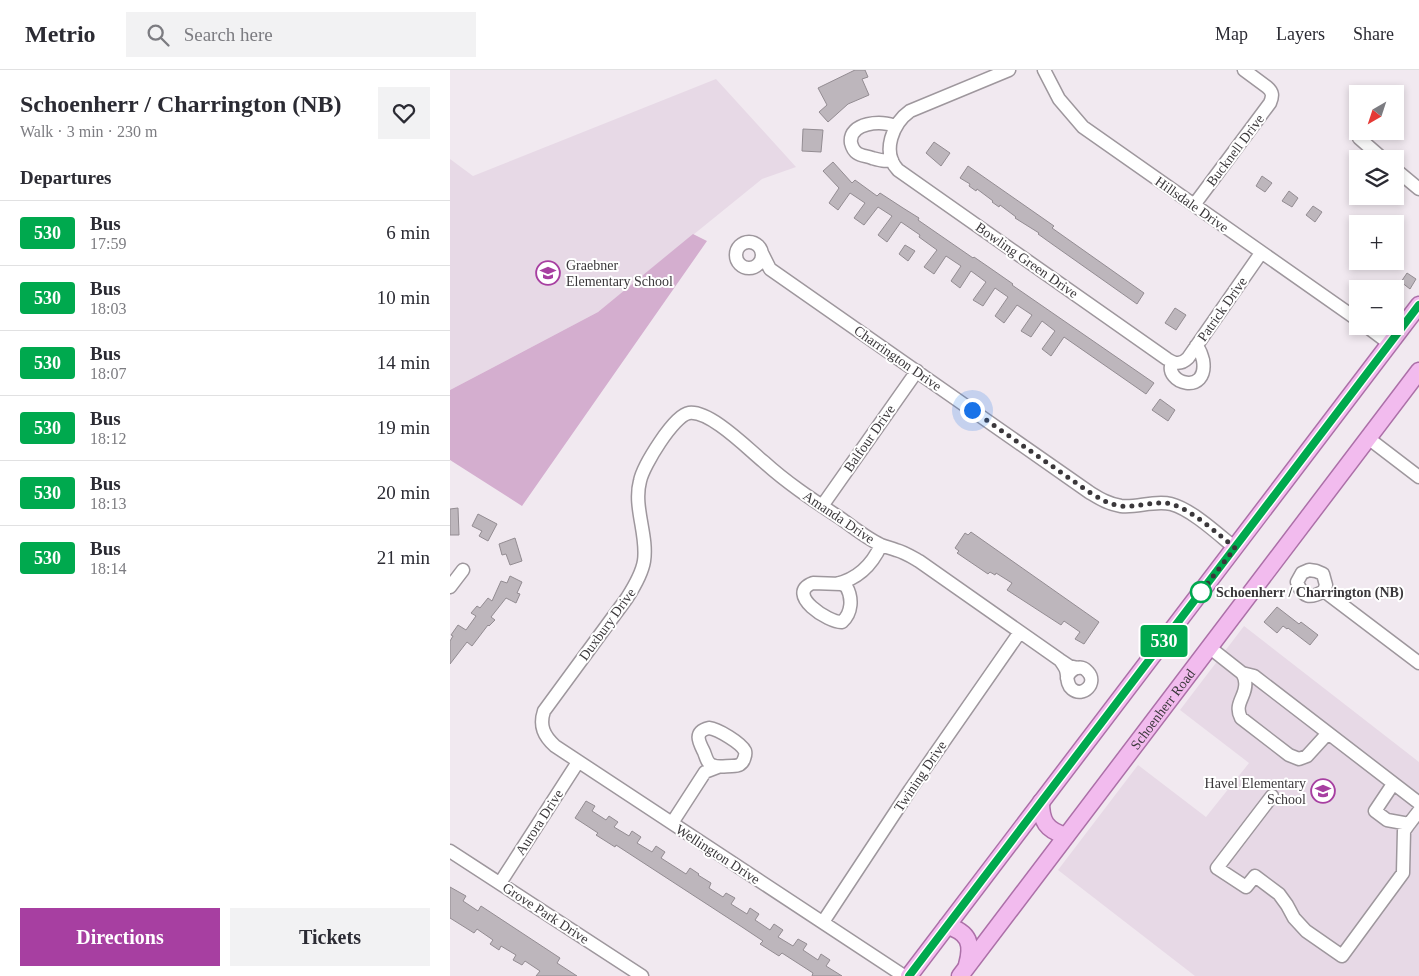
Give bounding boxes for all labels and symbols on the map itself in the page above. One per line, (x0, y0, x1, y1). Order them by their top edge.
north arrow (1349, 85, 1404, 140)
street label: Bucknell Drive (1204, 111, 1267, 189)
street label: Hillsdale Drive (1152, 174, 1231, 235)
street label: Bowling Green Drive (973, 219, 1081, 301)
place label: Graebner Elementary School (566, 258, 673, 289)
school or university icon: Graebner Elementary School (535, 260, 561, 286)
street label: Patrick Drive (1195, 274, 1250, 344)
street label: Charrington Drive (851, 323, 944, 394)
your location (960, 398, 985, 423)
street label: Balfour Drive (841, 402, 898, 475)
street label: Amanda Drive (800, 488, 877, 547)
marker: Schoenherr / Charrington (NB) (1190, 581, 1212, 603)
street label: Duxbury Drive (576, 585, 638, 663)
place label: Schoenherr / Charrington (NB) (1216, 585, 1404, 601)
line badge: 530 (1135, 625, 1193, 657)
street label: Schoenherr Road (1128, 666, 1198, 753)
street label: Twining Drive (891, 738, 950, 814)
place label: Havel Elementary School (1205, 776, 1306, 807)
school or university icon: Havel Elementary School (1310, 778, 1336, 804)
street label: Aurora Drive (513, 787, 566, 858)
street label: Wellington Drive (673, 822, 763, 887)
street label: Grove Park Drive (500, 880, 592, 947)

